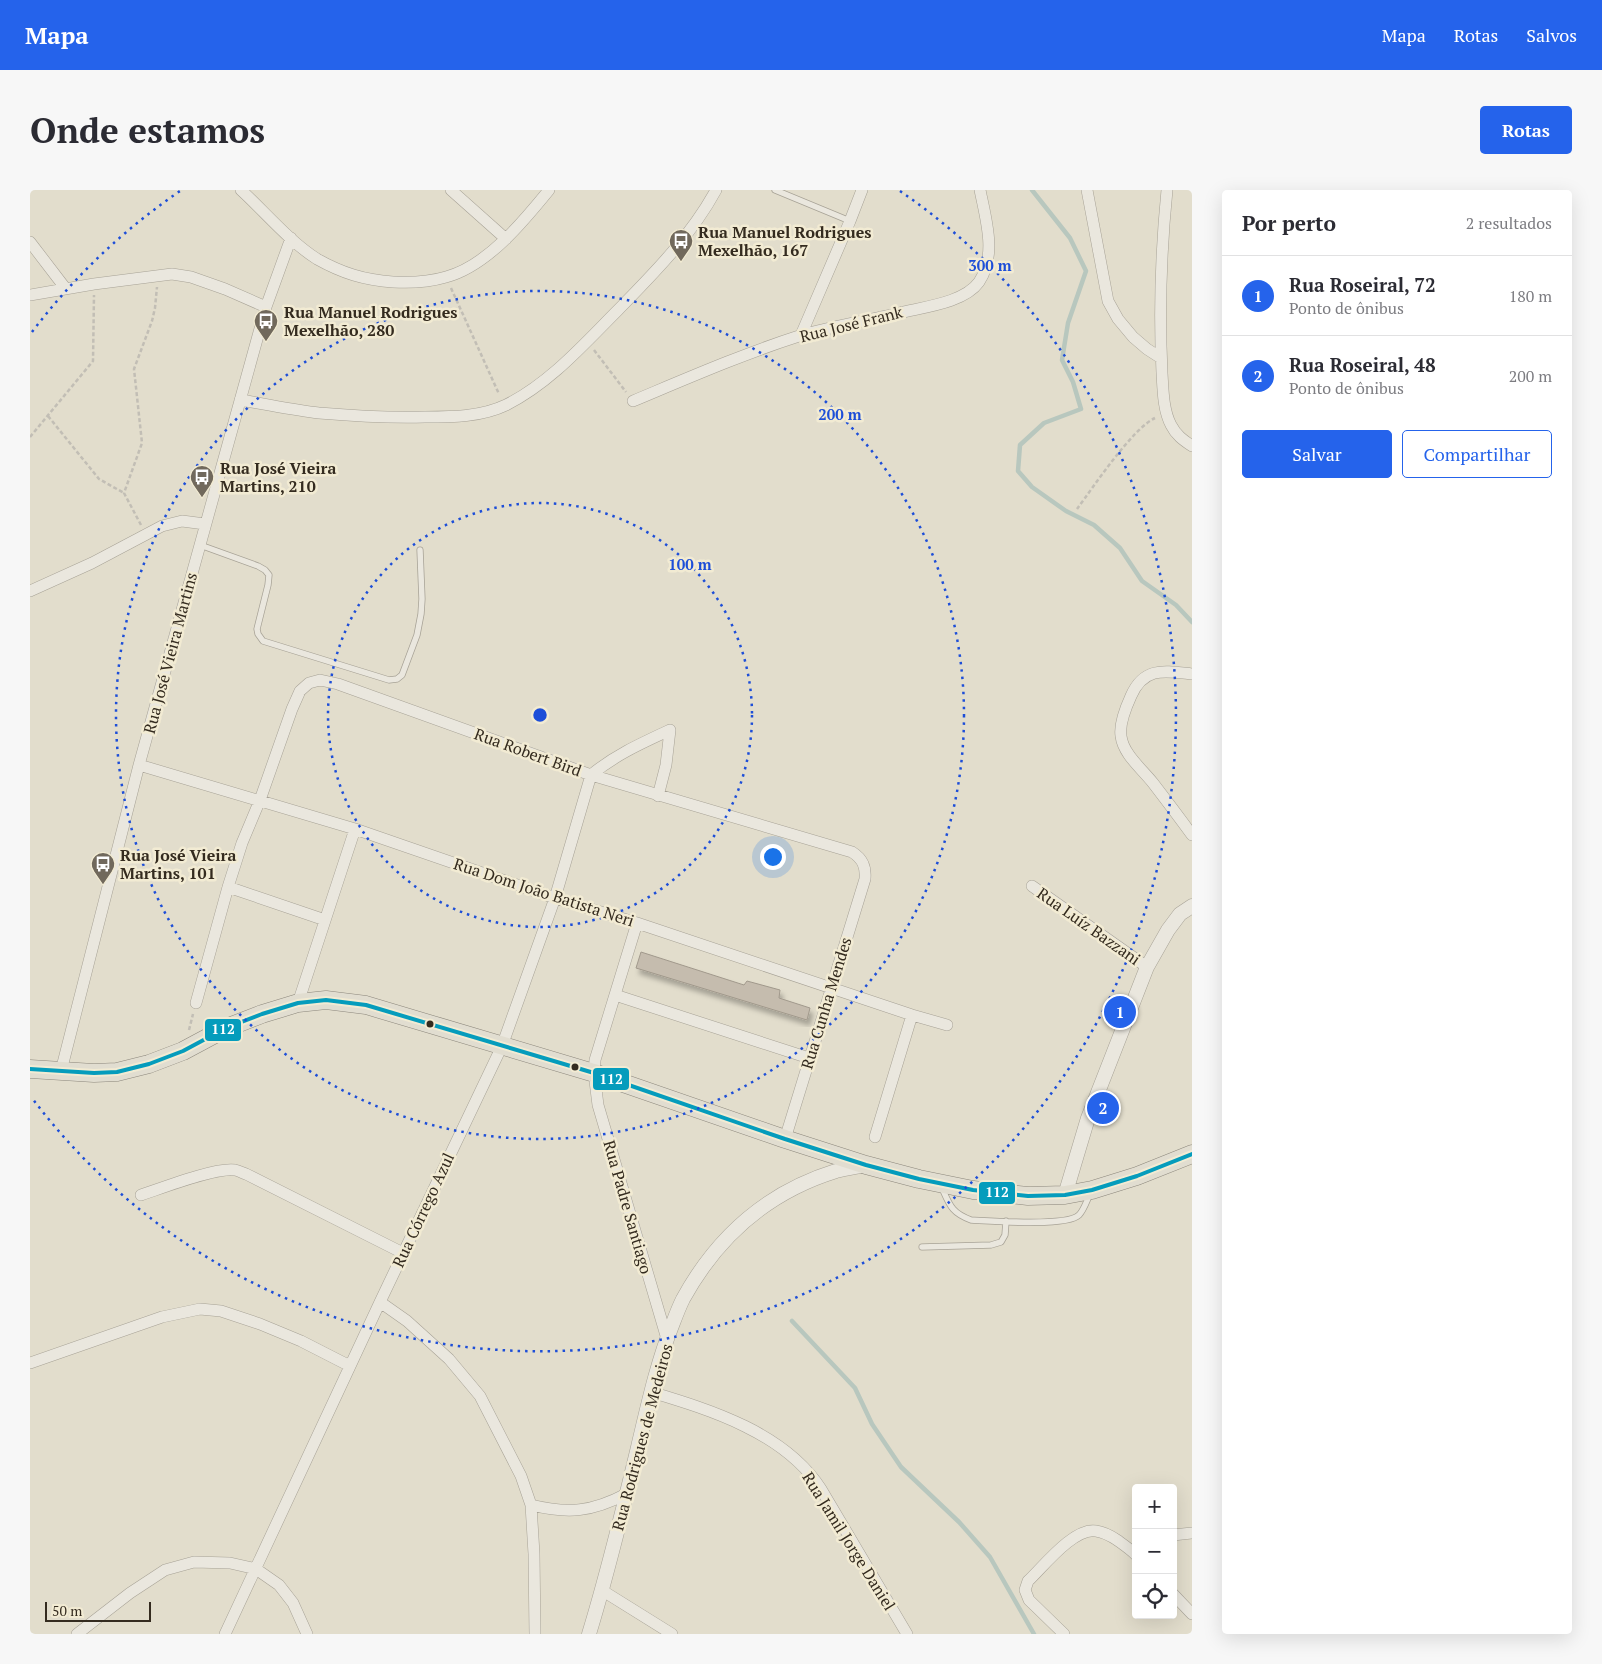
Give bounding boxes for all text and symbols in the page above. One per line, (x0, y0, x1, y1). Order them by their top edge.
text: Mapa (25, 19, 89, 51)
text: Mapa (1382, 23, 1426, 47)
text: Rotas (1454, 23, 1498, 47)
text: Salvos (1526, 23, 1577, 47)
button: Rotas (1480, 106, 1572, 154)
text: Onde estamos (30, 107, 265, 153)
text: Por perto (1242, 209, 1336, 237)
text: 2 resultados (1466, 212, 1552, 234)
place label: Rua Manuel Rodrigues Mexelhão, 167 (698, 221, 871, 261)
bus stop icon: Rua Manuel Rodrigues Mexelhão, 167 (668, 228, 694, 262)
text: 300 m (968, 255, 1012, 275)
text: Rua Roseiral, 72 (1289, 272, 1436, 297)
text: 1 (1253, 285, 1263, 307)
text: 180 m (1509, 285, 1552, 307)
text: Ponto de ônibus (1289, 297, 1404, 319)
street label: Rua José Frank (797, 300, 905, 347)
place label: Rua Manuel Rodrigues Mexelhão, 280 (284, 301, 457, 341)
bus stop icon: Rua Manuel Rodrigues Mexelhão, 280 (253, 308, 279, 342)
text: Rua Roseiral, 48 (1289, 352, 1436, 377)
text: 2 (1253, 365, 1263, 387)
text: 200 m (1509, 365, 1552, 387)
text: Ponto de ônibus (1289, 377, 1404, 399)
text: 200 m (818, 404, 862, 424)
button: Salvar (1242, 430, 1392, 478)
button: Compartilhar (1402, 430, 1552, 478)
place label: Rua José Vieira Martins, 210 (220, 457, 336, 497)
bus stop icon: Rua José Vieira Martins, 210 (189, 464, 215, 498)
text: 100 m (668, 554, 712, 574)
street label: Rua José Vieira Martins (138, 570, 202, 736)
centre of rings (531, 706, 549, 724)
street label: Rua Robert Bird (471, 722, 585, 782)
place label: Rua José Vieira Martins, 101 (120, 844, 236, 884)
your location (760, 844, 786, 870)
bus stop icon: Rua José Vieira Martins, 101 (90, 851, 116, 885)
street label: Rua Dom João Batista Neri (451, 852, 637, 932)
street label: Rua Luíz Bazzani (1033, 882, 1145, 970)
street label: Rua Cunha Mendes (795, 934, 857, 1072)
pin: 1 (1104, 993, 1136, 1031)
line badge: 112 (204, 1018, 242, 1042)
text: 112 (211, 1019, 235, 1038)
unlabelled marker (425, 1019, 435, 1029)
unlabelled marker (570, 1062, 580, 1072)
line badge: 112 (592, 1067, 630, 1091)
text: 112 (599, 1069, 623, 1088)
pin: 2 (1087, 1089, 1119, 1127)
street label: Rua Padre Santiago (598, 1138, 658, 1277)
street label: Rua Córrego Azul (387, 1149, 459, 1271)
line badge: 112 (978, 1181, 1016, 1205)
text: 112 (985, 1182, 1009, 1201)
street label: Rua Rodrigues de Medeiros (606, 1341, 678, 1533)
street label: Rua Jamil Jorge Daniel (797, 1467, 901, 1615)
map controls (1132, 1484, 1177, 1619)
button: + (1132, 1484, 1177, 1529)
button: − (1132, 1529, 1177, 1574)
button: locate (1132, 1574, 1177, 1619)
scale bar (45, 1599, 151, 1622)
text: 50 m (52, 1601, 82, 1620)

